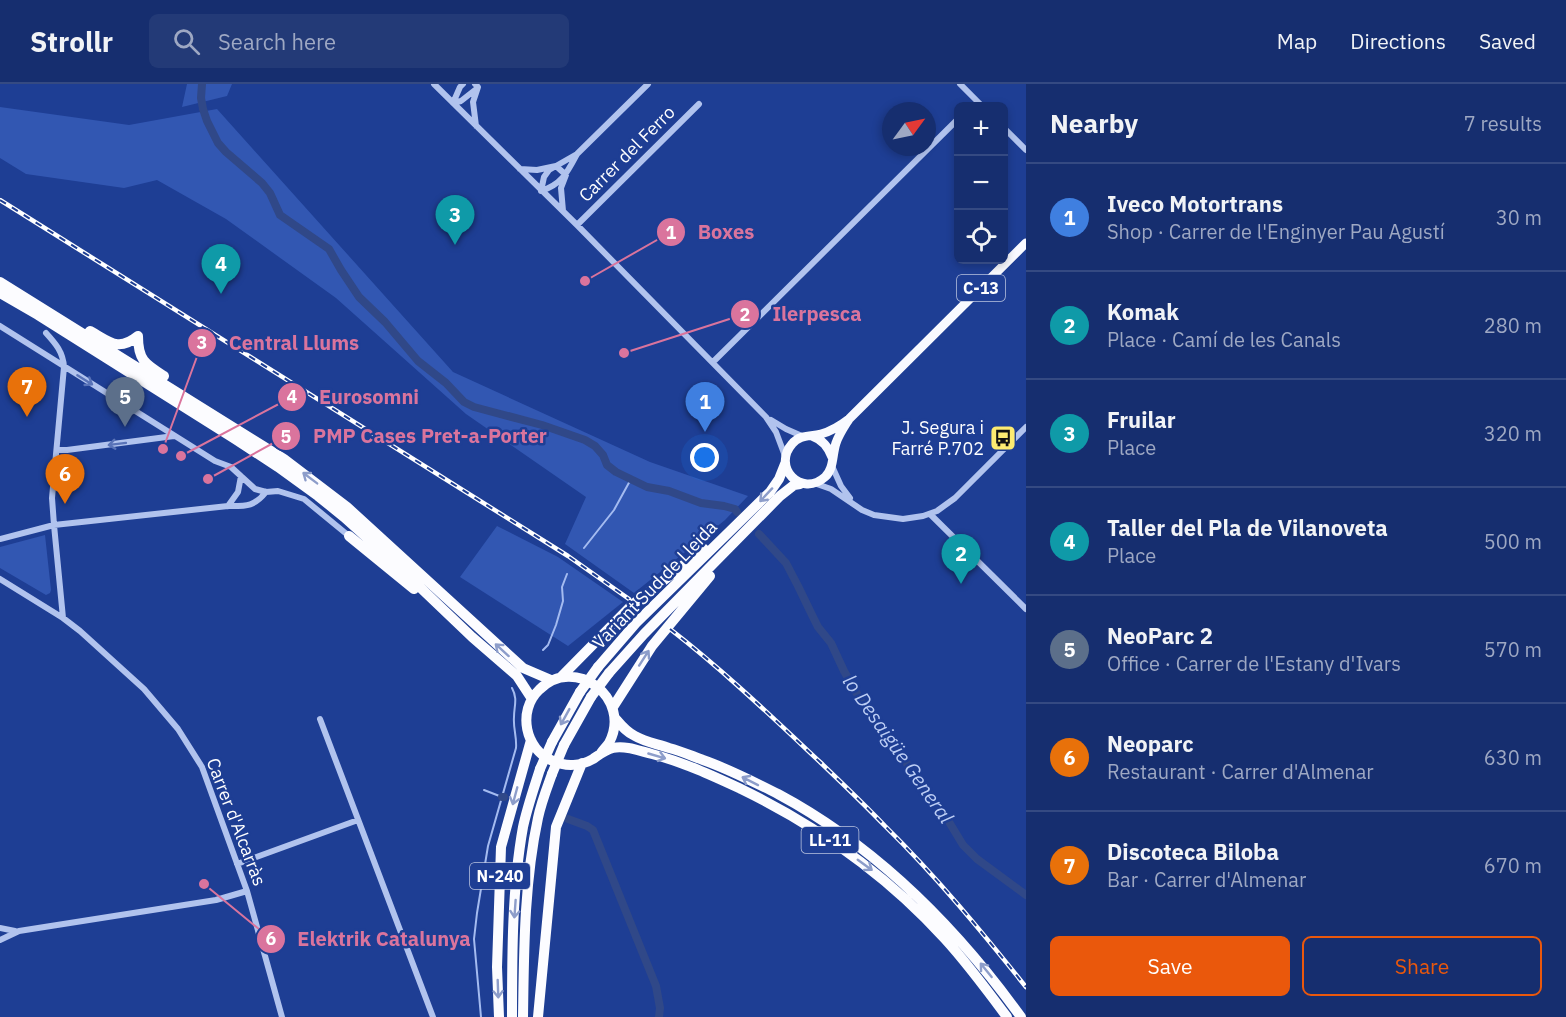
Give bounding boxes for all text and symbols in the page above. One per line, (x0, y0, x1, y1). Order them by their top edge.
search box (149, 14, 569, 68)
text: Strollr (30, 23, 113, 60)
icon: search (170, 25, 203, 58)
text: Search here (218, 27, 336, 56)
text: Map (1277, 27, 1317, 55)
text: Directions (1350, 27, 1446, 55)
text: Saved (1479, 27, 1536, 55)
street label: Carrer del Ferro (574, 101, 680, 207)
north arrow (882, 102, 936, 156)
map controls (954, 102, 1008, 264)
button: + (954, 102, 1008, 156)
text: Nearby (1050, 106, 1138, 140)
text: 7 results (1464, 110, 1542, 137)
button: − (954, 156, 1008, 210)
text: Iveco Motortrans (1107, 189, 1283, 218)
pin: 3 (436, 196, 474, 245)
text: 1 (1064, 204, 1076, 231)
text: 30 m (1496, 204, 1542, 231)
button: locate (954, 210, 1008, 264)
callout: Boxes (656, 213, 767, 251)
text: Boxes (698, 218, 754, 245)
text: Shop · Carrer de l'Enginyer Pau Agustí (1107, 218, 1445, 245)
text: 1 (666, 221, 677, 244)
pin: 4 (202, 244, 240, 294)
road number: C-13 (957, 275, 1005, 301)
callout: Ilerpesca (730, 295, 873, 333)
text: Komak (1107, 297, 1179, 326)
text: Ilerpesca (772, 300, 862, 327)
text: 2 (740, 303, 750, 326)
text: 2 (1064, 312, 1076, 339)
text: 280 m (1484, 312, 1542, 339)
callout: Central Llums (187, 324, 371, 362)
text: Place · Camí de les Canals (1107, 326, 1341, 353)
text: Central Llums (229, 329, 359, 356)
text: 3 (197, 331, 207, 354)
pin: 7 (8, 368, 46, 417)
one-way arrow (76, 374, 93, 386)
pin: 5 (106, 378, 144, 427)
callout: Eurosomni (277, 378, 431, 416)
pin: 1 (686, 382, 724, 432)
text: Eurosomni (319, 383, 419, 410)
text: 4 (287, 385, 298, 408)
text: Fruilar (1107, 405, 1176, 434)
place label: J. Segura i Farré P.702 (891, 416, 984, 460)
callout: PMP Cases Pret-a-Porter (271, 417, 558, 455)
text: 3 (1064, 420, 1076, 447)
text: 320 m (1484, 420, 1542, 447)
text: PMP Cases Pret-a-Porter (313, 422, 547, 449)
bus stop icon: J. Segura i Farré P.702 (988, 423, 1018, 453)
text: 5 (281, 425, 292, 448)
text: Place (1107, 434, 1156, 461)
one-way arrow (107, 438, 127, 449)
your location (690, 443, 719, 472)
pin: 6 (46, 454, 84, 504)
one-way arrow (302, 472, 318, 485)
one-way arrow (759, 488, 773, 503)
text: Taller del Pla de Vilanoveta (1107, 513, 1388, 542)
street label: Variant Sud de Lleida (587, 515, 722, 654)
text: 4 (1064, 528, 1076, 555)
text: 500 m (1484, 528, 1542, 555)
pin: 2 (942, 534, 980, 584)
text: Place (1107, 542, 1156, 569)
text: NeoParc 2 (1107, 621, 1213, 650)
text: 5 (1064, 636, 1076, 663)
text: 570 m (1484, 636, 1542, 663)
one-way arrow (495, 643, 510, 657)
one-way arrow (639, 650, 651, 667)
text: Office · Carrer de l'Estany d'Ivars (1107, 650, 1401, 677)
water label: lo Desaigüe General (837, 669, 960, 829)
one-way arrow (559, 708, 571, 725)
text: Neoparc (1107, 729, 1194, 758)
text: 6 (1064, 744, 1076, 771)
text: 630 m (1484, 744, 1542, 771)
one-way arrow (647, 751, 666, 762)
street label: Carrer d'Alcarràs (202, 755, 271, 889)
text: Restaurant · Carrer d'Almenar (1107, 758, 1374, 785)
one-way arrow (742, 775, 759, 787)
one-way arrow (509, 786, 520, 805)
road number: LL-11 (802, 827, 858, 853)
text: Discoteca Biloba (1107, 837, 1279, 866)
text: 7 (1064, 852, 1076, 879)
text: 670 m (1484, 852, 1542, 879)
one-way arrow (857, 859, 873, 872)
road number: N-240 (470, 863, 530, 889)
text: Bar · Carrer d'Almenar (1107, 866, 1306, 893)
one-way arrow (509, 899, 520, 919)
callout: Elektrik Catalunya (256, 920, 483, 958)
text: Elektrik Catalunya (297, 925, 471, 952)
text: 6 (266, 927, 277, 950)
button: Save (1050, 936, 1290, 996)
button: Share (1302, 936, 1542, 996)
one-way arrow (979, 962, 992, 978)
one-way arrow (492, 979, 504, 999)

